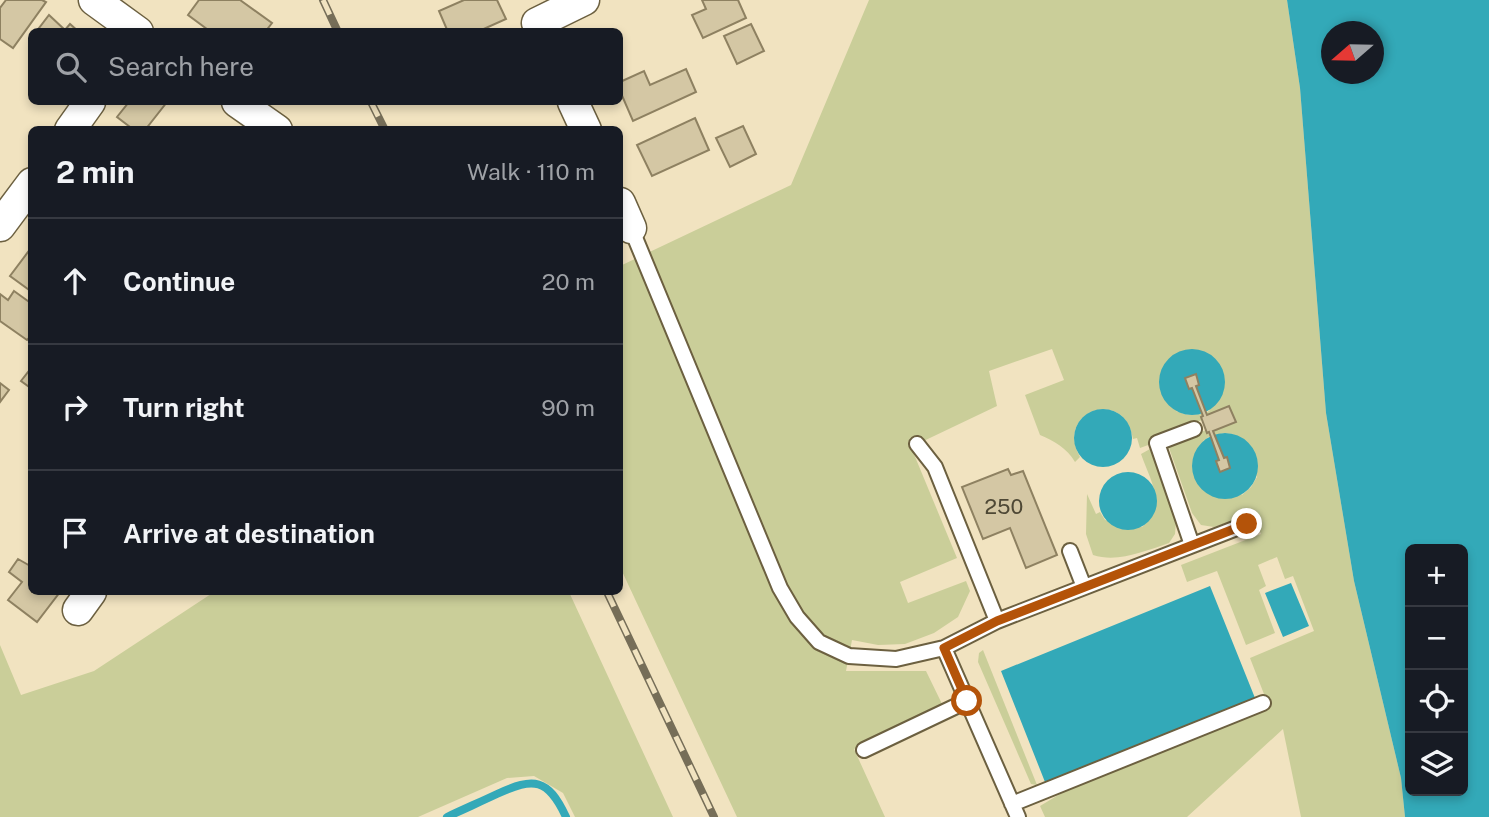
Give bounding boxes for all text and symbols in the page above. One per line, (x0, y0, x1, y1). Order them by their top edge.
north arrow (1321, 21, 1384, 84)
search box (28, 28, 623, 105)
icon: search (52, 48, 90, 86)
text: Search here (108, 51, 254, 82)
text: 2 min (56, 154, 135, 190)
text: Walk · 110 m (467, 158, 595, 185)
icon: ahead (56, 262, 94, 300)
text: Continue (123, 266, 235, 297)
text: 20 m (542, 268, 595, 295)
icon: right (56, 388, 94, 426)
text: Turn right (123, 392, 245, 423)
text: 90 m (541, 394, 595, 421)
house number: 250 (985, 494, 1023, 519)
route end (1231, 508, 1262, 539)
icon: arrive (56, 514, 94, 552)
text: Arrive at destination (123, 518, 375, 549)
map controls (1405, 544, 1468, 796)
button: + (1405, 544, 1468, 607)
button: − (1405, 607, 1468, 670)
button: locate (1405, 670, 1468, 733)
route start (951, 685, 982, 716)
button: layers (1405, 733, 1468, 796)

